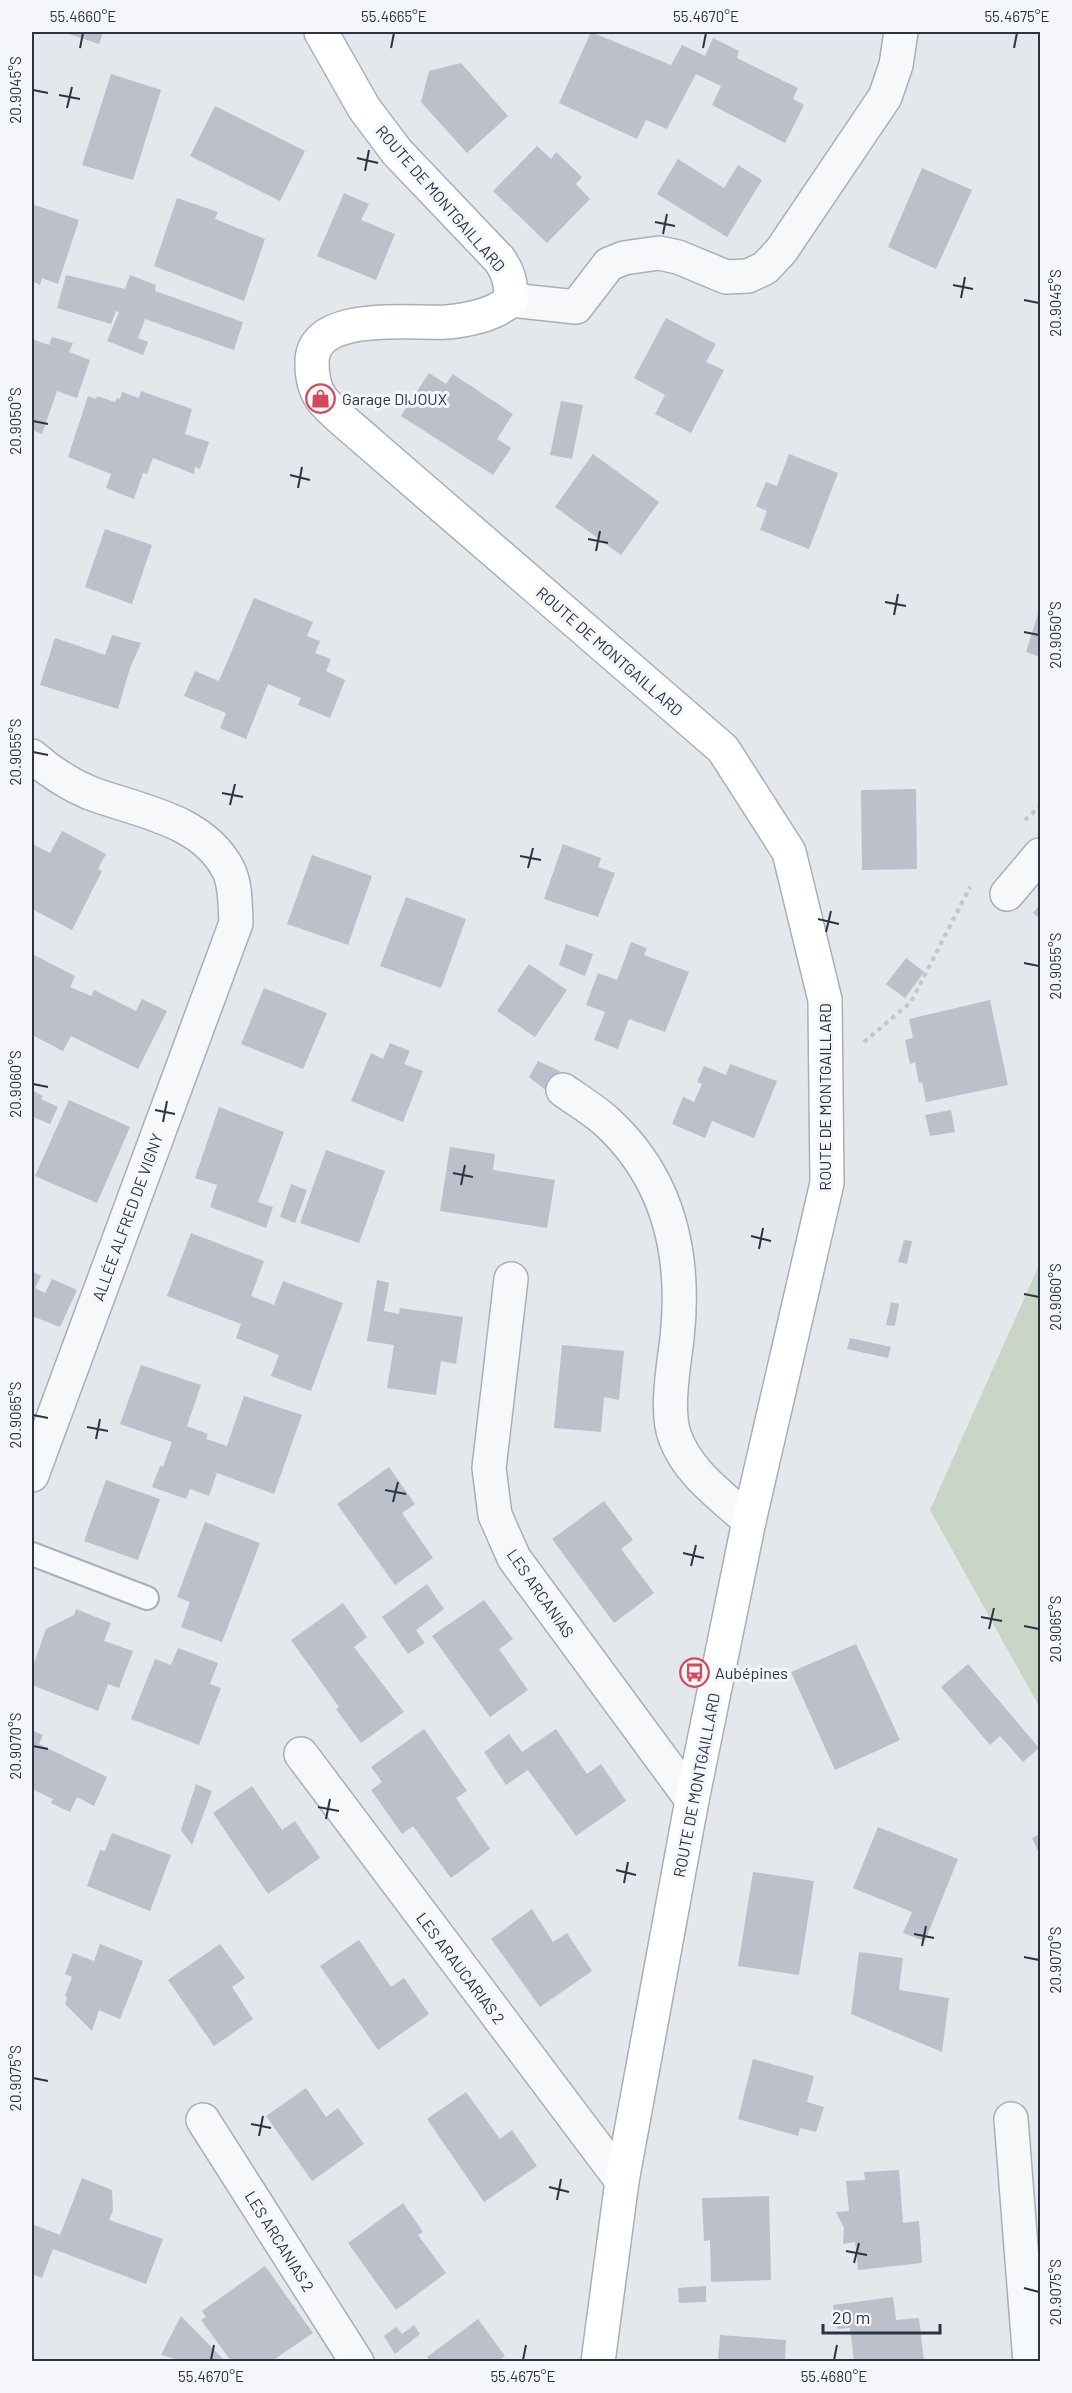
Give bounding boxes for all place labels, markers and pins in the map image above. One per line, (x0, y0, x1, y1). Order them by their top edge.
shop icon: Garage DIJOUX (305, 382, 337, 414)
place label: Garage DIJOUX (342, 389, 447, 408)
bus stop icon: Aubépines (678, 1656, 710, 1688)
place label: Aubépines (715, 1663, 788, 1682)

